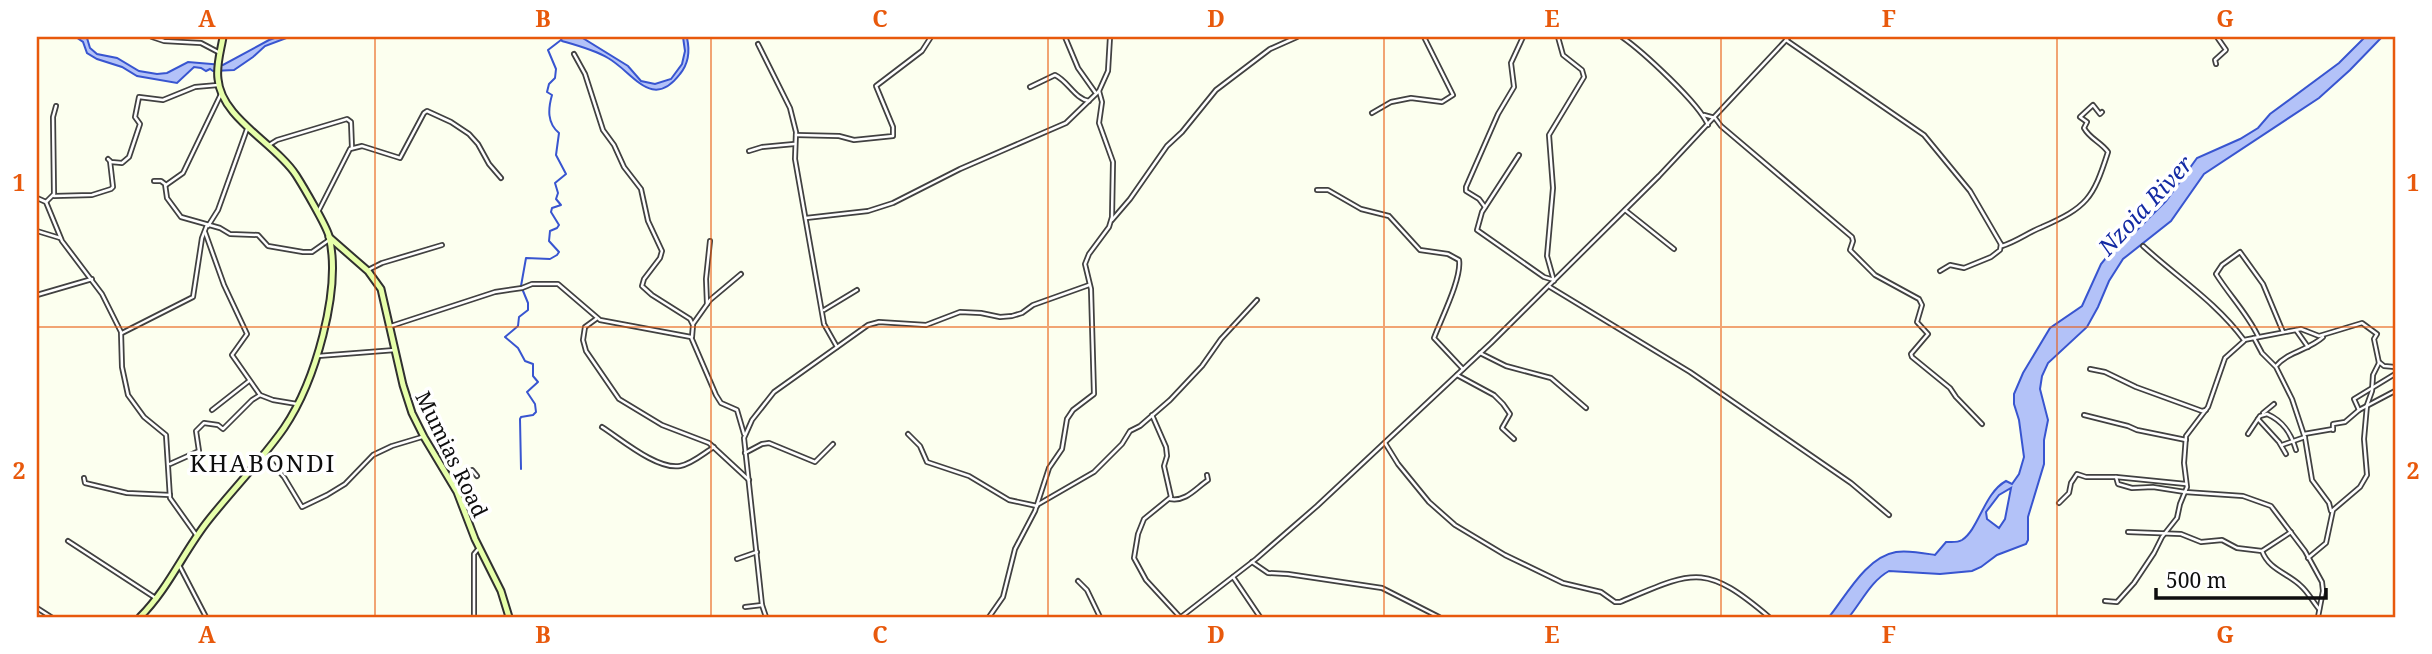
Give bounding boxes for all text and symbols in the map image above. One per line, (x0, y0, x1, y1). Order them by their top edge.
text: A (198, 2, 216, 34)
text: B (535, 2, 551, 34)
text: C (872, 2, 888, 34)
text: D (1207, 2, 1225, 34)
text: E (1544, 2, 1560, 34)
text: F (1882, 2, 1896, 34)
text: G (2216, 2, 2234, 34)
water label: Nzoia River (2090, 148, 2200, 263)
text: 1 (13, 166, 26, 198)
text: 1 (2407, 166, 2420, 198)
street label: Mumias Road (409, 386, 495, 522)
district label: KHABONDI (190, 446, 336, 479)
text: 2 (13, 454, 26, 486)
text: 2 (2407, 454, 2420, 486)
scale bar (2156, 556, 2325, 600)
text: 500 m (2166, 566, 2227, 594)
text: A (198, 618, 216, 650)
text: B (535, 618, 551, 650)
text: C (872, 618, 888, 650)
text: D (1207, 618, 1225, 650)
text: E (1544, 618, 1560, 650)
text: F (1882, 618, 1896, 650)
text: G (2216, 618, 2234, 650)

